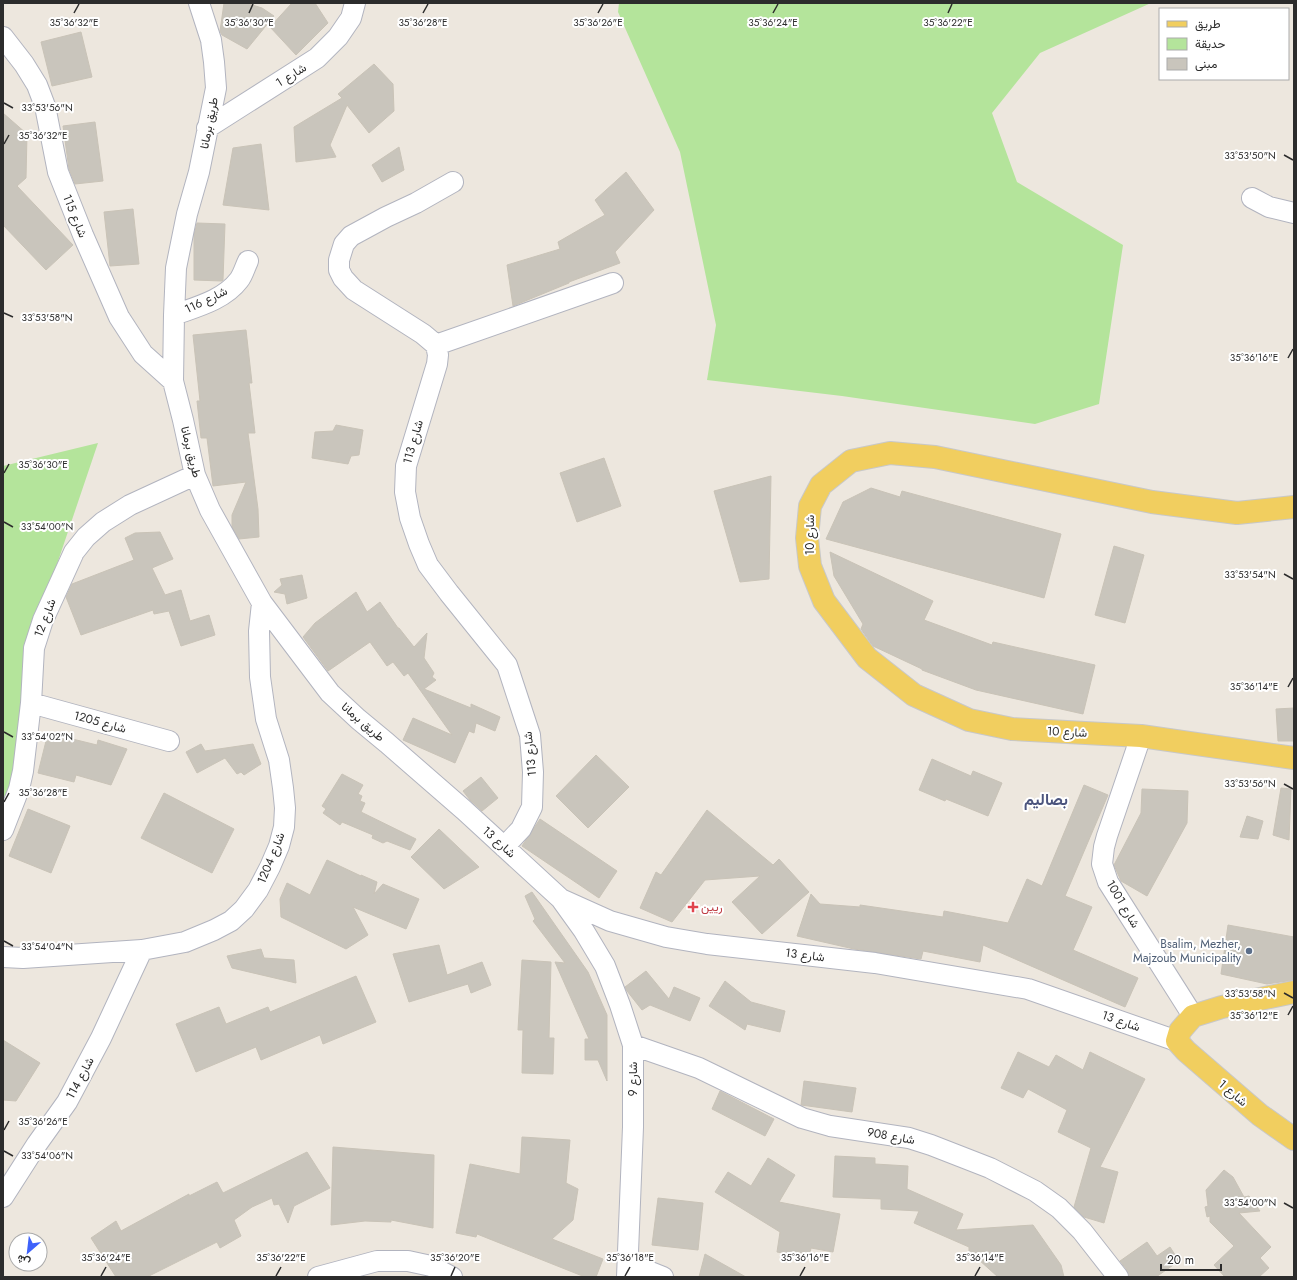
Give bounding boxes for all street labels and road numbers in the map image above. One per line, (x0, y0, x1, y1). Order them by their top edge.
street label: شارع 1 (272, 59, 310, 91)
street label: طريق برمانا (195, 95, 223, 150)
street label: شارع 115 (58, 192, 92, 240)
street label: شارع 116 (182, 282, 230, 318)
street label: شارع 113 (398, 418, 428, 466)
street label: طريق برمانا (176, 424, 206, 480)
street label: شارع 10 (801, 515, 819, 555)
street label: شارع 12 (29, 596, 61, 640)
street label: طريق برمانا (337, 698, 389, 746)
street label: شارع 1205 (72, 706, 128, 738)
street label: شارع 10 (1046, 722, 1088, 742)
street label: شارع 113 (519, 731, 541, 777)
street label: شارع 13 (478, 822, 520, 862)
street label: شارع 1204 (253, 830, 289, 886)
street label: شارع 1001 (1102, 877, 1144, 931)
street label: شارع 13 (784, 944, 826, 966)
street label: شارع 13 (1099, 1006, 1143, 1036)
street label: شارع 114 (61, 1054, 99, 1102)
street label: شارع 9 (624, 1062, 642, 1096)
street label: شارع 1 (1215, 1075, 1251, 1111)
street label: شارع 908 (866, 1123, 916, 1149)

